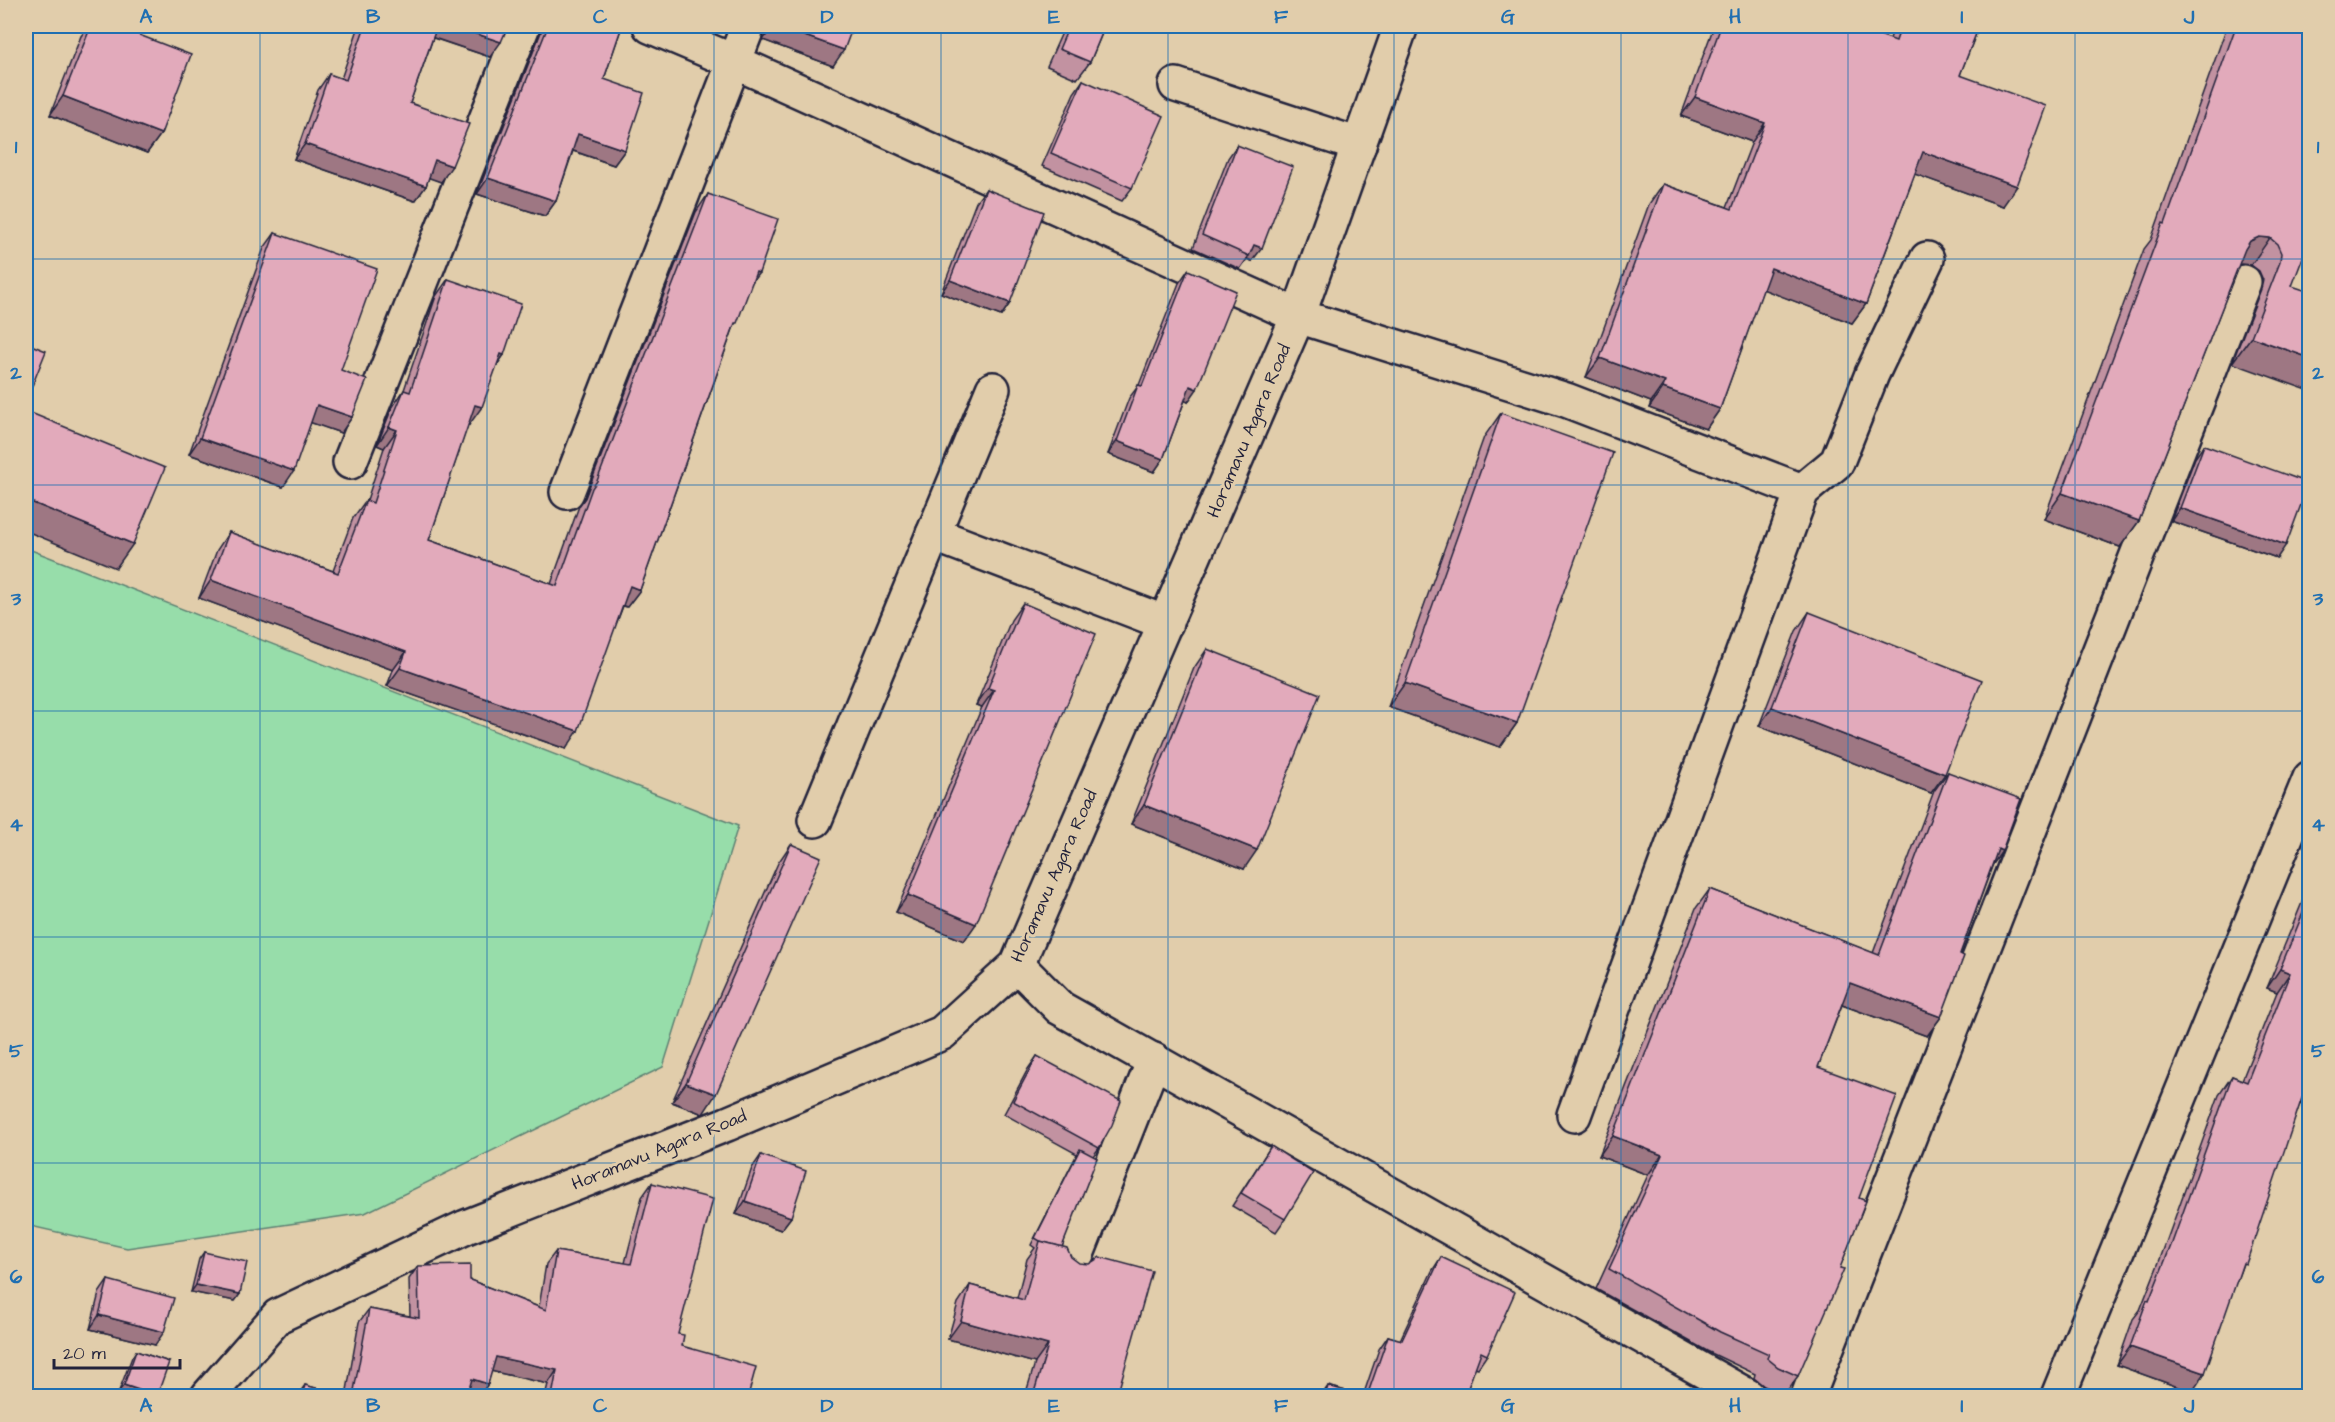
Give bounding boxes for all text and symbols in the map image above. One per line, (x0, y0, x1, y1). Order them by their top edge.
text: A (140, 3, 153, 31)
text: B (366, 3, 381, 31)
text: C (593, 3, 608, 31)
text: D (821, 3, 834, 31)
text: E (1048, 3, 1060, 31)
text: F (1274, 3, 1289, 31)
text: G (1501, 3, 1515, 31)
text: H (1729, 3, 1741, 31)
text: I (1960, 3, 1964, 31)
text: J (2183, 3, 2195, 31)
text: 1 (15, 133, 18, 161)
text: 1 (2317, 133, 2320, 161)
street label: Horamavu Agara Road (1201, 340, 1298, 522)
text: 2 (9, 359, 22, 387)
text: 2 (2311, 359, 2324, 387)
text: 3 (10, 585, 22, 613)
text: 3 (2312, 585, 2324, 613)
street label: Horamavu Agara Road (1005, 786, 1104, 967)
text: 4 (9, 811, 23, 839)
text: 4 (2311, 811, 2325, 839)
text: 5 (9, 1037, 24, 1065)
text: 5 (2311, 1037, 2326, 1065)
street label: Horamavu Agara Road (568, 1103, 751, 1197)
text: 6 (10, 1263, 23, 1291)
text: 6 (2312, 1263, 2325, 1291)
scale bar (54, 1332, 180, 1370)
text: 20 m (63, 1341, 106, 1366)
text: A (140, 1392, 153, 1420)
text: B (366, 1392, 381, 1420)
text: C (593, 1392, 608, 1420)
text: D (821, 1392, 834, 1420)
text: E (1048, 1392, 1060, 1420)
text: F (1274, 1392, 1289, 1420)
text: G (1501, 1392, 1515, 1420)
text: H (1729, 1392, 1741, 1420)
text: I (1960, 1392, 1964, 1420)
text: J (2183, 1392, 2195, 1420)

